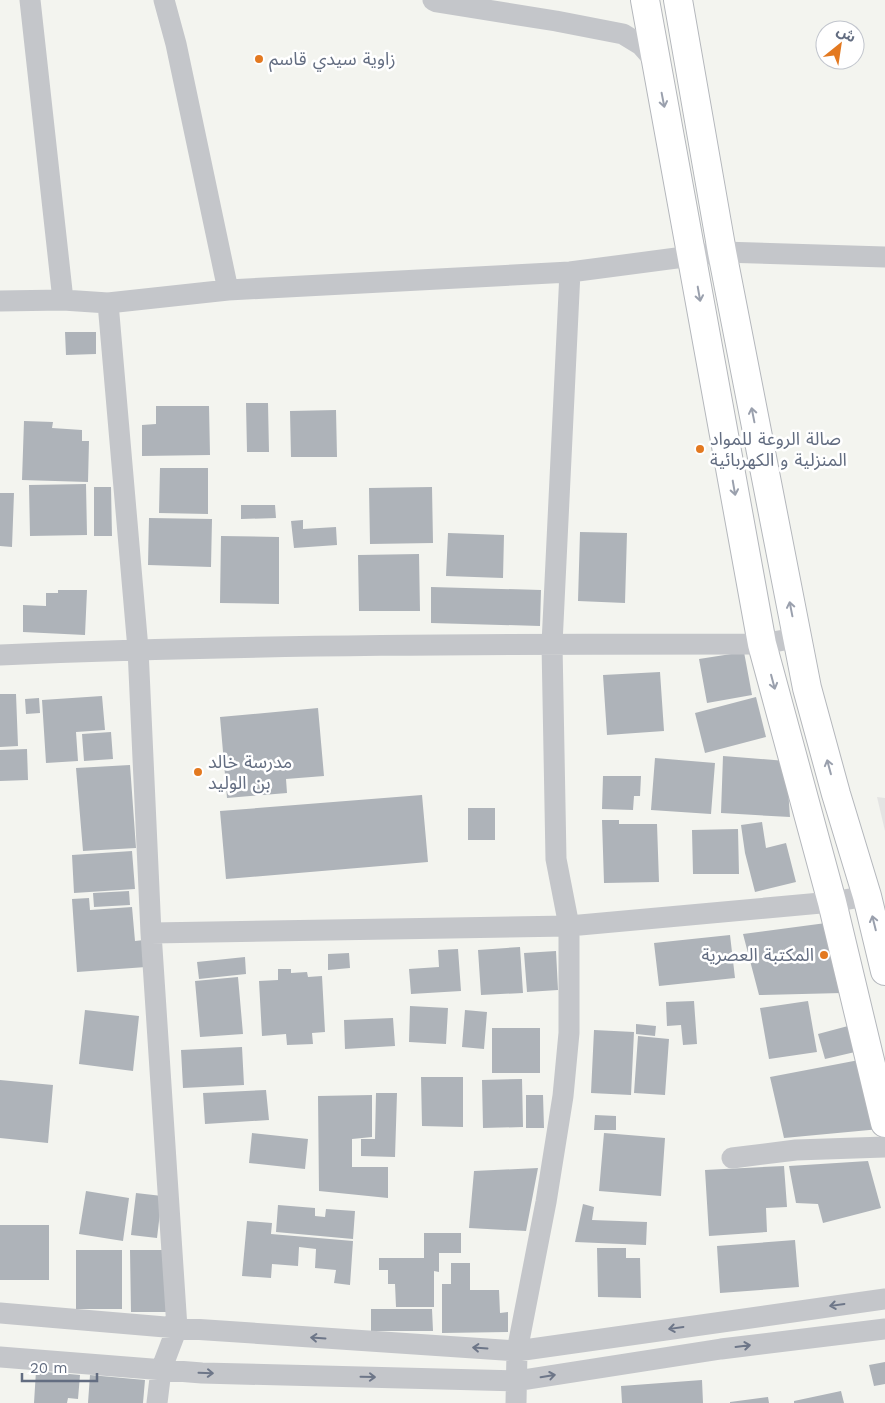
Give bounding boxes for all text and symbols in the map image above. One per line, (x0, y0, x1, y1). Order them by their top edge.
north arrow (815, 20, 865, 70)
text: ش (834, 22, 859, 45)
place label: زاوية سيدي قاسم (269, 48, 396, 72)
marker: زاوية سيدي قاسم (253, 53, 265, 65)
one-way arrow (659, 91, 669, 107)
one-way arrow (695, 285, 705, 301)
one-way arrow (748, 408, 758, 424)
place label: صالة الروعة للمواد المنزلية و الكهربائية (710, 428, 847, 471)
marker: صالة الروعة للمواد المنزلية و الكهربائية (694, 443, 706, 455)
one-way arrow (730, 480, 740, 496)
one-way arrow (786, 602, 795, 618)
one-way arrow (768, 673, 778, 689)
place label: مدرسة خالد بن الوليد (208, 751, 292, 794)
one-way arrow (823, 760, 833, 776)
marker: مدرسة خالد بن الوليد (192, 766, 204, 778)
one-way arrow (868, 916, 878, 932)
place label: المكتبة العصرية (702, 944, 814, 966)
marker: المكتبة العصرية (818, 949, 830, 961)
one-way arrow (829, 1301, 845, 1311)
one-way arrow (668, 1323, 684, 1333)
one-way arrow (310, 1333, 326, 1342)
one-way arrow (735, 1341, 751, 1351)
one-way arrow (472, 1344, 488, 1353)
scale bar (22, 1350, 98, 1382)
text: 20 m (30, 1359, 68, 1377)
one-way arrow (197, 1368, 213, 1378)
one-way arrow (539, 1370, 555, 1380)
one-way arrow (360, 1372, 376, 1382)

